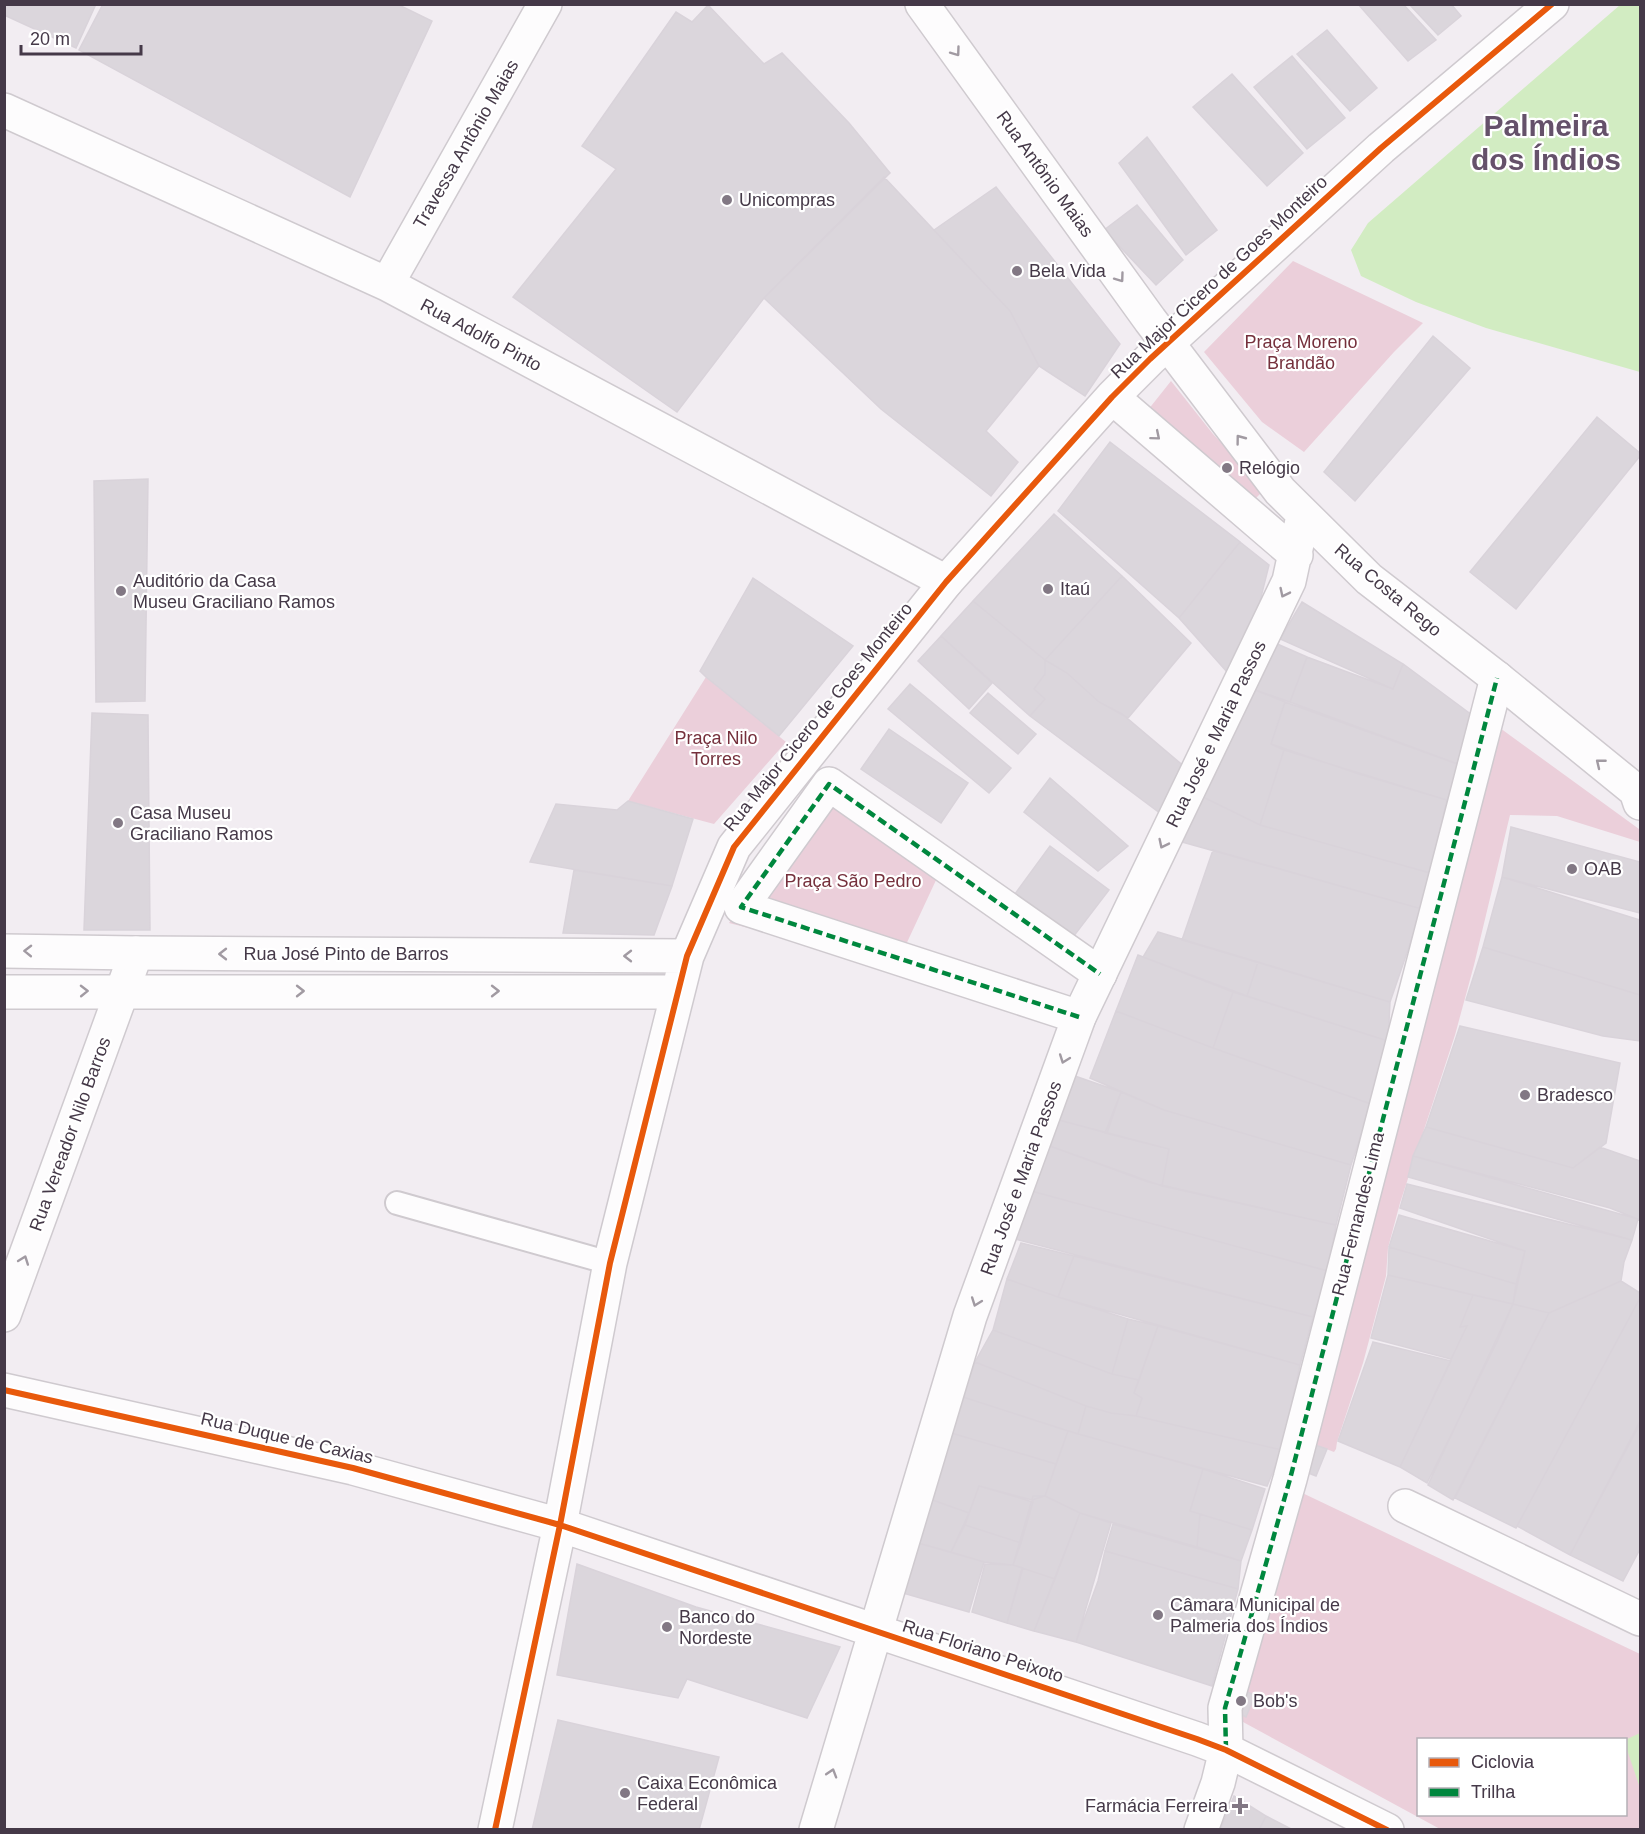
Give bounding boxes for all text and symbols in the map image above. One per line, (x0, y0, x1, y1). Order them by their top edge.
scale bar (21, 18, 141, 56)
text: 20 m (30, 29, 70, 49)
one-way arrow (949, 45, 960, 56)
street label: Travessa Antônio Maias (409, 56, 523, 232)
street label: Rua Antônio Maias (993, 107, 1097, 241)
district label: Palmeira dos Índios (1471, 109, 1621, 176)
street label: Rua Major Cicero de Goes Monteiro (1107, 171, 1331, 383)
place label: Unicompras (739, 190, 835, 210)
marker: Unicompras (720, 193, 734, 207)
place label: Bela Vida (1029, 261, 1107, 281)
marker: Bela Vida (1010, 264, 1024, 278)
one-way arrow (1113, 271, 1124, 282)
street label: Rua Adolfo Pinto (417, 295, 545, 375)
park label: Praça Moreno Brandão (1244, 332, 1358, 373)
one-way arrow (1149, 429, 1160, 440)
one-way arrow (1237, 434, 1248, 445)
place label: Relógio (1239, 458, 1300, 478)
marker: Relógio (1220, 461, 1234, 475)
street label: Rua Costa Rego (1331, 540, 1445, 640)
place label: Auditório da Casa Museu Graciliano Ramos (133, 571, 335, 612)
place label: Itaú (1060, 579, 1090, 599)
marker: Itaú (1041, 582, 1055, 596)
marker: Auditório da Casa Museu Graciliano Ramos (114, 584, 128, 598)
one-way arrow (1279, 586, 1291, 597)
street label: Rua Major Cicero de Goes Monteiro (720, 599, 916, 835)
street label: Rua José e Maria Passos (1162, 637, 1270, 831)
park label: Praça Nilo Torres (674, 728, 758, 769)
one-way arrow (1596, 759, 1607, 770)
place label: Casa Museu Graciliano Ramos (130, 803, 273, 844)
marker: Casa Museu Graciliano Ramos (111, 816, 125, 830)
one-way arrow (1158, 838, 1170, 849)
place label: OAB (1584, 859, 1622, 879)
marker: OAB (1565, 862, 1579, 876)
park label: Praça São Pedro (784, 871, 922, 891)
street label: Rua José Pinto de Barros (243, 944, 449, 964)
one-way arrow (24, 945, 33, 957)
one-way arrow (219, 948, 228, 960)
one-way arrow (624, 950, 633, 962)
one-way arrow (79, 985, 88, 997)
one-way arrow (295, 985, 304, 997)
one-way arrow (490, 985, 499, 997)
street label: Rua Vereador Nilo Barros (26, 1034, 114, 1234)
one-way arrow (1059, 1053, 1071, 1064)
street label: Rua José e Maria Passos (977, 1078, 1065, 1278)
place label: Bradesco (1537, 1085, 1613, 1105)
marker: Bradesco (1518, 1088, 1532, 1102)
street label: Rua Fernandes Lima (1328, 1129, 1388, 1298)
one-way arrow (17, 1255, 30, 1266)
one-way arrow (970, 1296, 983, 1307)
street label: Rua Duque de Caxias (199, 1408, 375, 1468)
place label: Câmara Municipal de Palmeria dos Índios (1170, 1595, 1340, 1636)
place label: Banco do Nordeste (679, 1607, 755, 1648)
marker: Câmara Municipal de Palmeria dos Índios (1151, 1608, 1165, 1622)
street label: Rua Floriano Peixoto (900, 1616, 1066, 1686)
marker: Banco do Nordeste (660, 1620, 674, 1634)
place label: Bob's (1253, 1691, 1297, 1711)
marker: Bob's (1234, 1694, 1248, 1708)
legend (1417, 1738, 1627, 1816)
text: Ciclovia (1471, 1752, 1535, 1772)
one-way arrow (825, 1769, 837, 1779)
place label: Caixa Econômica Federal (637, 1773, 778, 1814)
text: Trilha (1471, 1782, 1516, 1802)
marker: Caixa Econômica Federal (618, 1786, 632, 1800)
place label: Farmácia Ferreira (1085, 1796, 1229, 1816)
marker: Farmácia Ferreira (1233, 1799, 1247, 1813)

